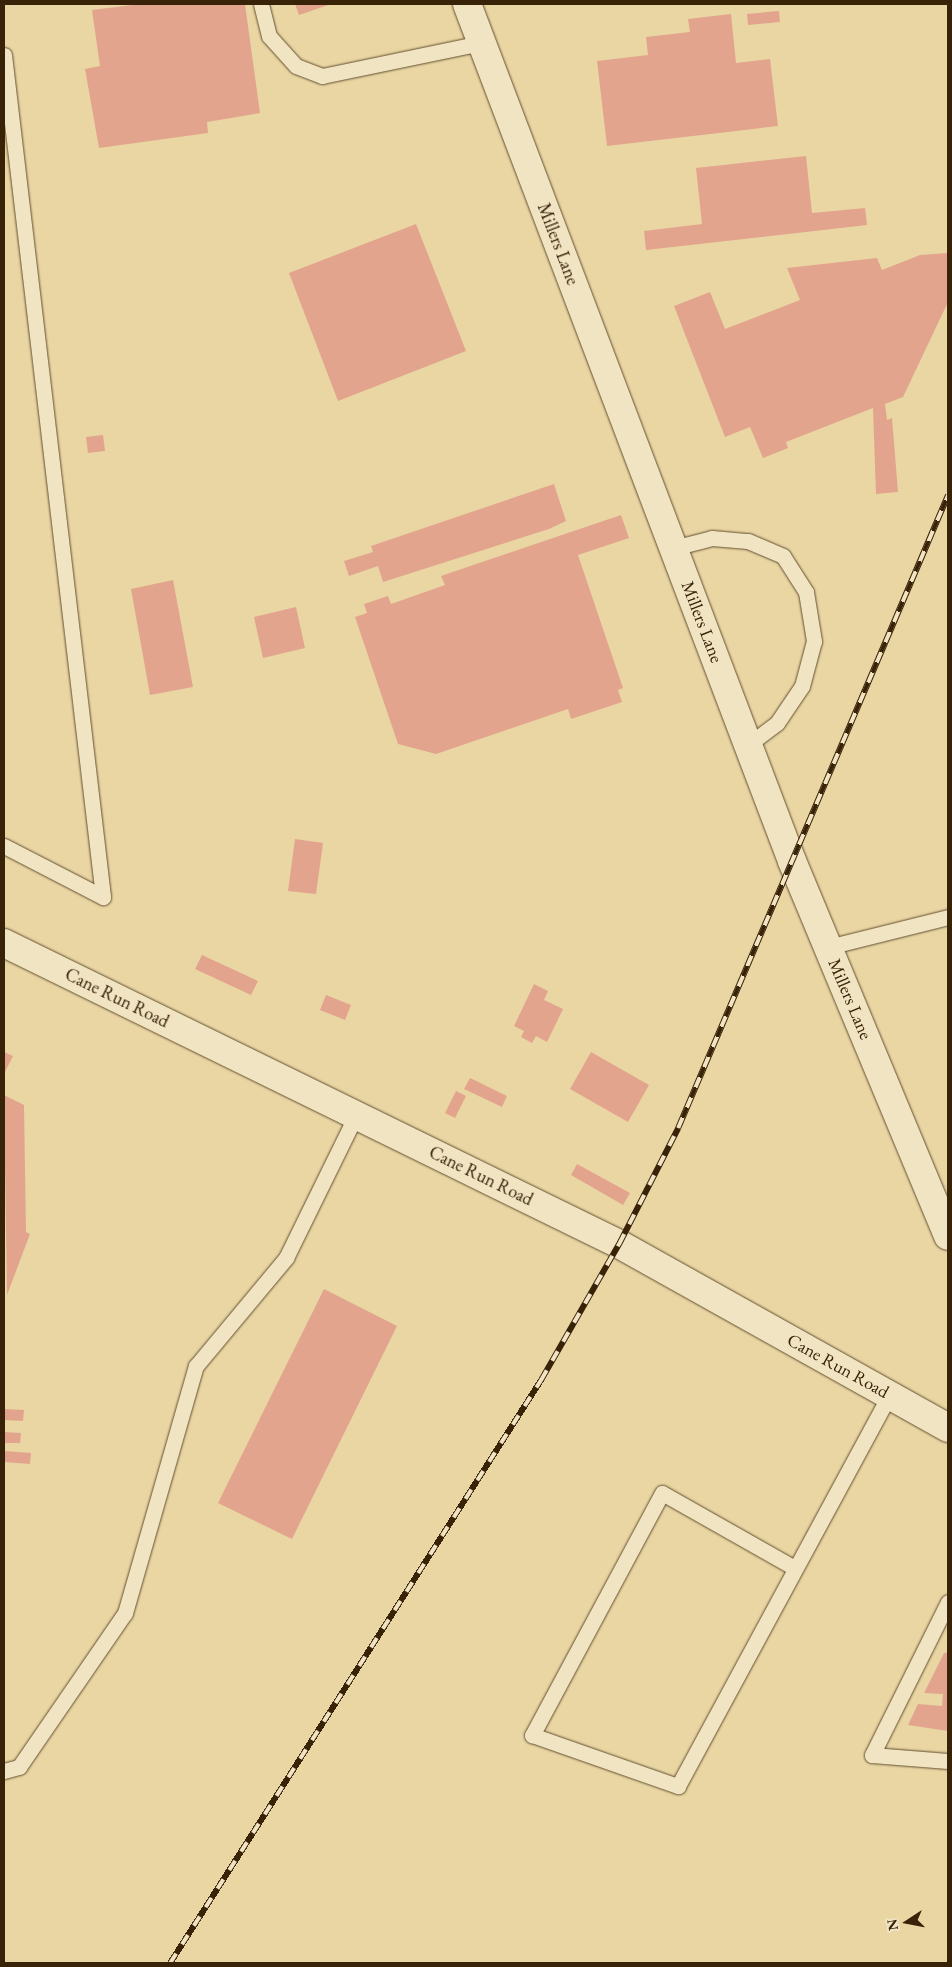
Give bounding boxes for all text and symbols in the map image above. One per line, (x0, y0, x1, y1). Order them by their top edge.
street label: Millers Lane (533, 200, 583, 288)
street label: Millers Lane (677, 578, 727, 666)
street label: Millers Lane (823, 955, 877, 1043)
street label: Cane Run Road (61, 963, 173, 1033)
street label: Cane Run Road (425, 1141, 537, 1211)
street label: Cane Run Road (783, 1329, 893, 1403)
north arrow (882, 1897, 932, 1947)
text: N (882, 1918, 902, 1932)

